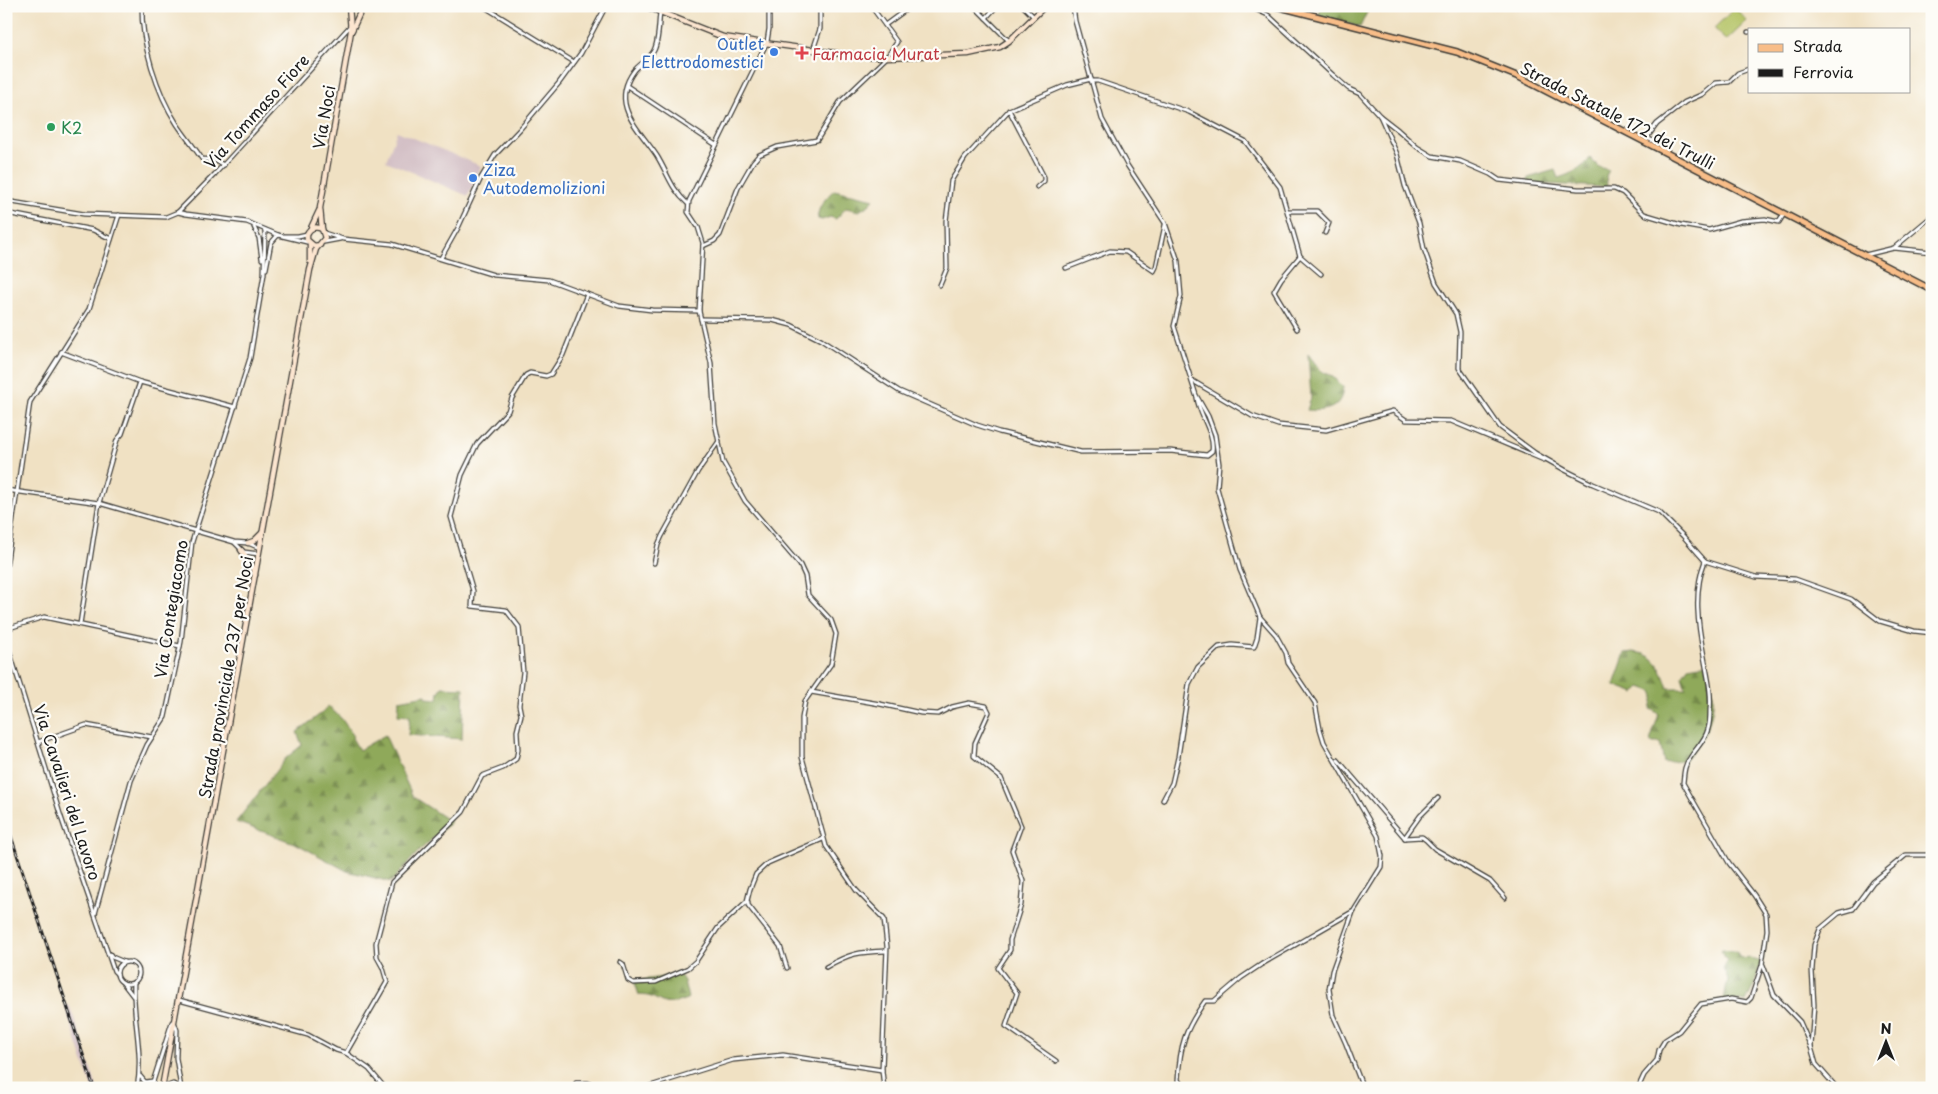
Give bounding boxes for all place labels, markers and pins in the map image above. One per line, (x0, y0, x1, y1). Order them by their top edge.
place label: Outlet Elettrodomestici (641, 31, 764, 73)
place label: Farmacia Murat (812, 41, 940, 65)
marker: Outlet Elettrodomestici (768, 46, 780, 58)
marker: Farmacia Murat (796, 47, 808, 59)
place label: K2 (61, 115, 82, 139)
marker: K2 (45, 121, 57, 133)
place label: Ziza Autodemolizioni (483, 157, 605, 199)
marker: Ziza Autodemolizioni (467, 172, 479, 184)

